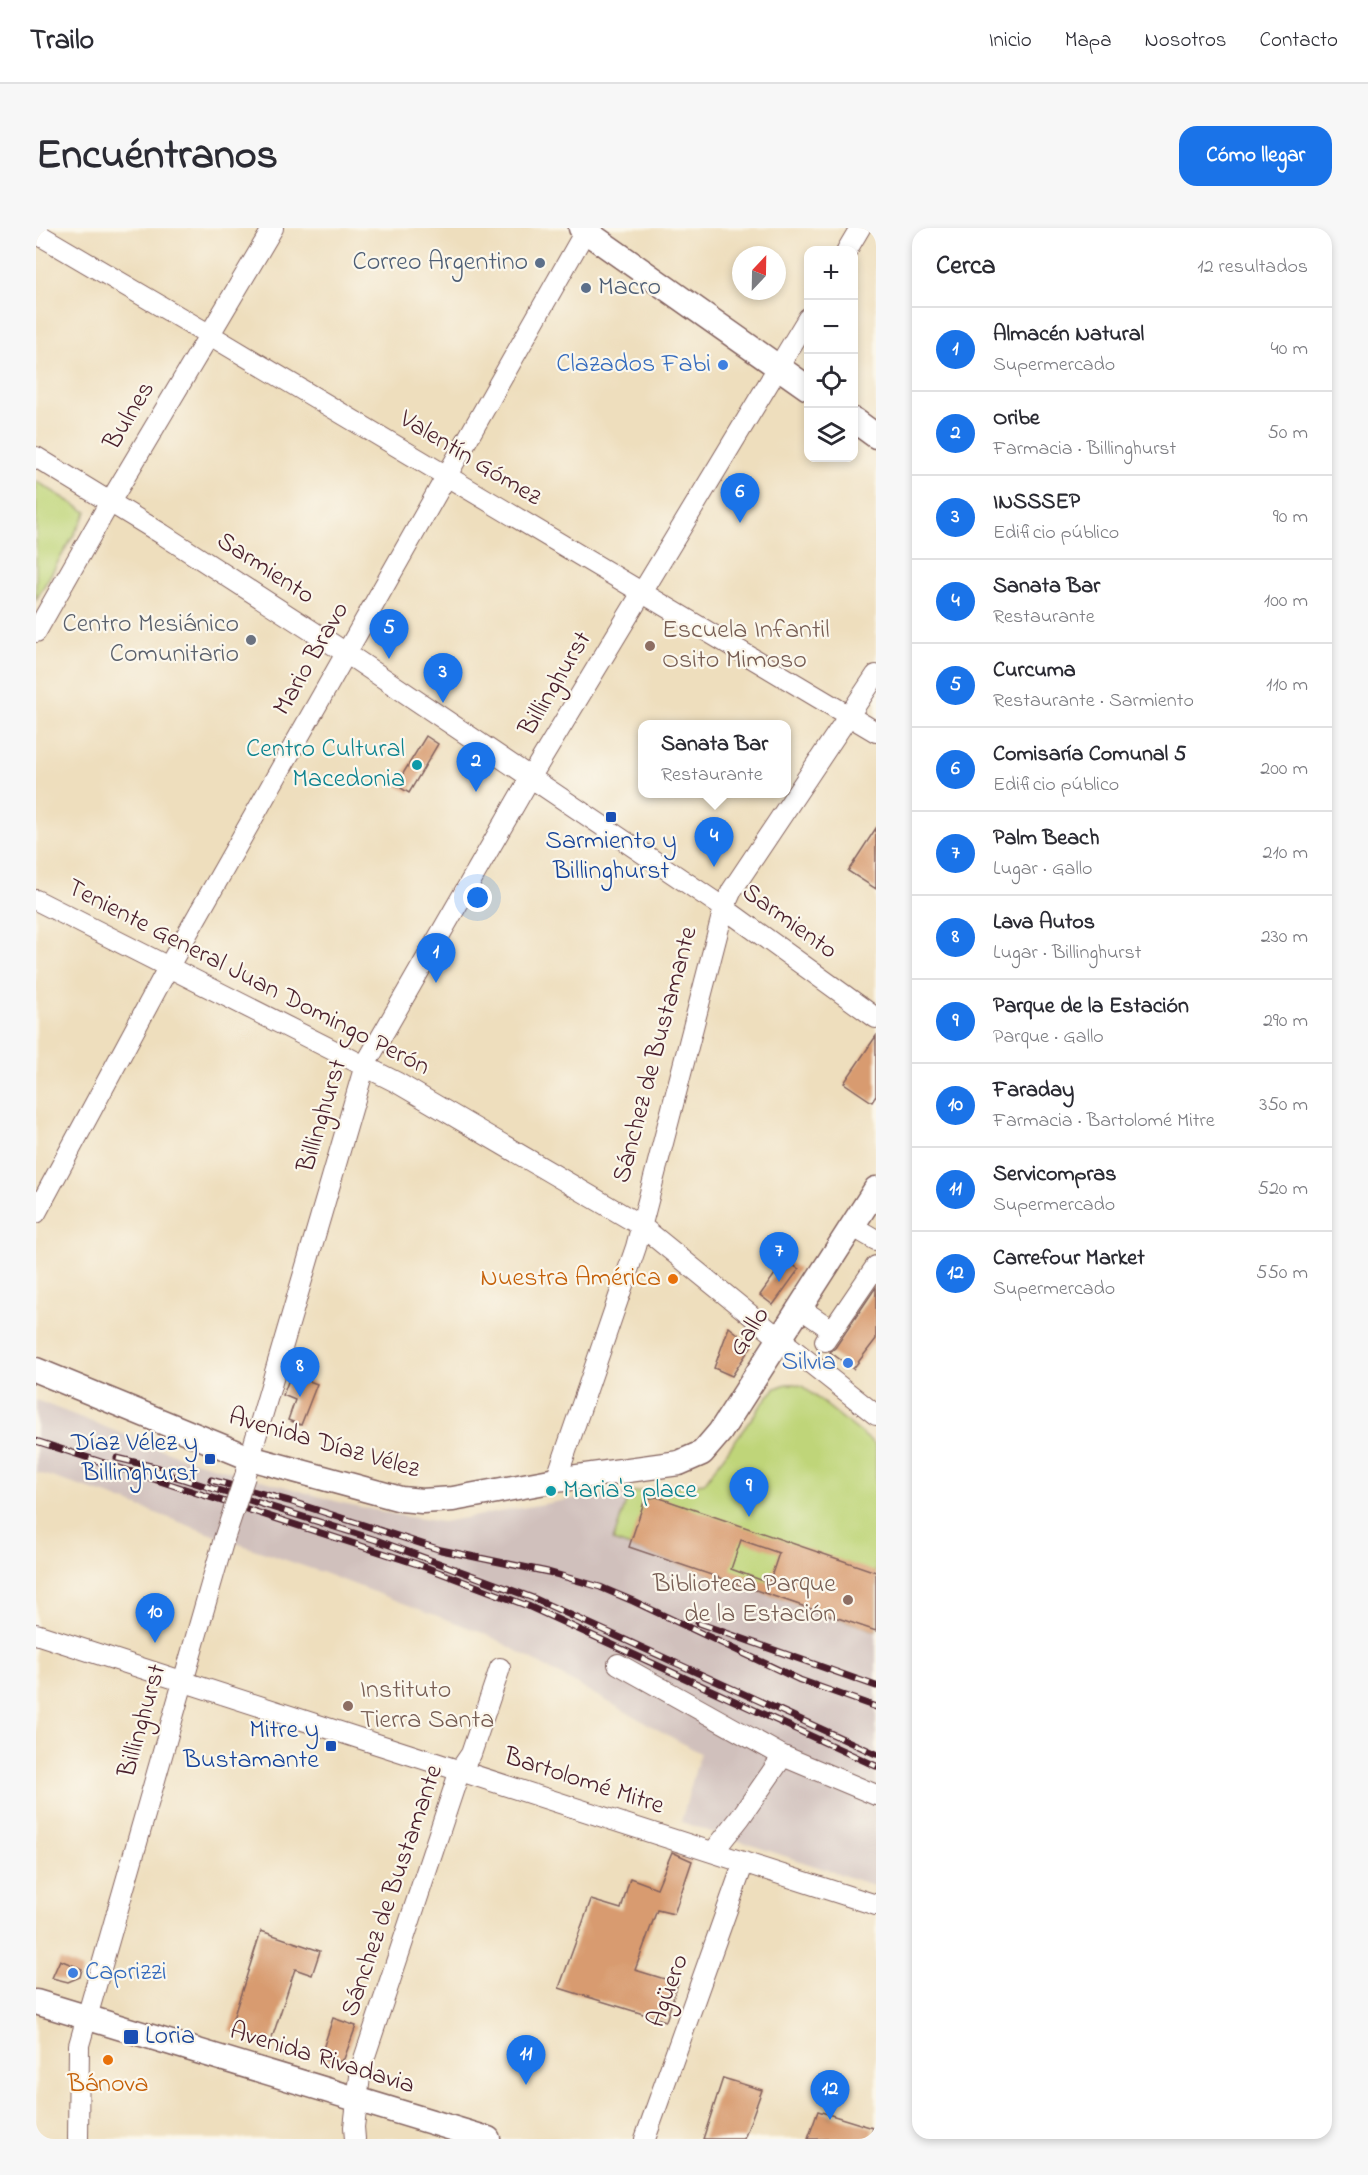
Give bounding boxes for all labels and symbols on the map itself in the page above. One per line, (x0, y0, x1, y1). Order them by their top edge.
place label: Correo Argentino (352, 244, 528, 282)
north arrow (732, 246, 786, 300)
marker: Correo Argentino (533, 256, 547, 270)
place label: Macro (598, 269, 661, 307)
marker: Macro (579, 281, 593, 295)
place label: Clazados Fabi (556, 346, 711, 384)
marker: Clazados Fabi (716, 358, 730, 372)
street label: Bulnes (94, 374, 165, 459)
street label: Valentín Gómez (391, 401, 549, 517)
pin: 6 (720, 474, 760, 523)
street label: Sarmiento (208, 523, 322, 615)
street label: Mario Bravo (264, 595, 360, 723)
place label: Centro Mesiánico Comunitario (62, 606, 239, 674)
pin: 5 (370, 610, 408, 659)
place label: Escuela Infantil Osito Mimoso (662, 612, 830, 680)
street label: Billinghurst (509, 624, 602, 744)
marker: Centro Mesiánico Comunitario (244, 633, 258, 647)
marker: Escuela Infantil Osito Mimoso (643, 639, 657, 653)
pin: 3 (424, 654, 462, 703)
place label: Centro Cultural Macedonia (246, 731, 405, 799)
pin: 2 (456, 742, 496, 792)
marker: Centro Cultural Macedonia (410, 758, 424, 772)
marker: Sarmiento y Billinghurst (604, 810, 618, 824)
pin: 4 (694, 818, 734, 867)
place label: Sarmiento y Billinghurst (545, 823, 677, 891)
street label: Teniente General Juan Domingo Perón (60, 870, 436, 1086)
street label: Sarmiento (733, 874, 845, 970)
your location (463, 883, 492, 912)
street label: Sánchez de Bustamante (603, 922, 709, 1187)
pin: 1 (416, 934, 456, 983)
street label: Billinghurst (288, 1055, 358, 1178)
pin: 7 (760, 1232, 798, 1282)
place label: Nuestra América (480, 1260, 661, 1298)
marker: Nuestra América (666, 1272, 680, 1286)
street label: Gallo (720, 1300, 780, 1364)
place label: Silvia (782, 1344, 836, 1382)
pin: 8 (280, 1348, 320, 1397)
marker: Silvia (841, 1356, 855, 1370)
street label: Avenida Díaz Vélez (224, 1399, 424, 1489)
place label: Díaz Vélez y Billinghurst (70, 1425, 198, 1493)
marker: Díaz Vélez y Billinghurst (203, 1452, 217, 1466)
pin: 9 (730, 1468, 768, 1517)
place label: Maria's place (563, 1472, 697, 1510)
marker: Maria's place (544, 1484, 558, 1498)
place label: Biblioteca Parque de la Estación (652, 1566, 836, 1634)
marker: Biblioteca Parque de la Estación (841, 1593, 855, 1607)
pin: 10 (136, 1594, 174, 1643)
street label: Billinghurst (108, 1660, 177, 1783)
place label: Instituto Tierra Santa (360, 1672, 494, 1740)
marker: Instituto Tierra Santa (341, 1699, 355, 1713)
place label: Mitre y Bustamante (182, 1712, 319, 1780)
street label: Bartolomé Mitre (498, 1738, 669, 1826)
marker: Mitre y Bustamante (324, 1739, 338, 1753)
street label: Sánchez de Bustamante (332, 1760, 454, 2022)
street label: Agüero (638, 1949, 700, 2033)
place label: Caprizzi (85, 1954, 167, 1992)
marker: Caprizzi (66, 1966, 80, 1980)
street label: Avenida Rivadavia (225, 2013, 419, 2105)
place label: Loria (145, 2018, 195, 2056)
marker: Loria (122, 2028, 140, 2046)
pin: 11 (506, 2036, 546, 2085)
marker: Bánova (101, 2053, 115, 2067)
place label: Bánova (66, 2066, 149, 2104)
pin: 12 (810, 2070, 850, 2120)

